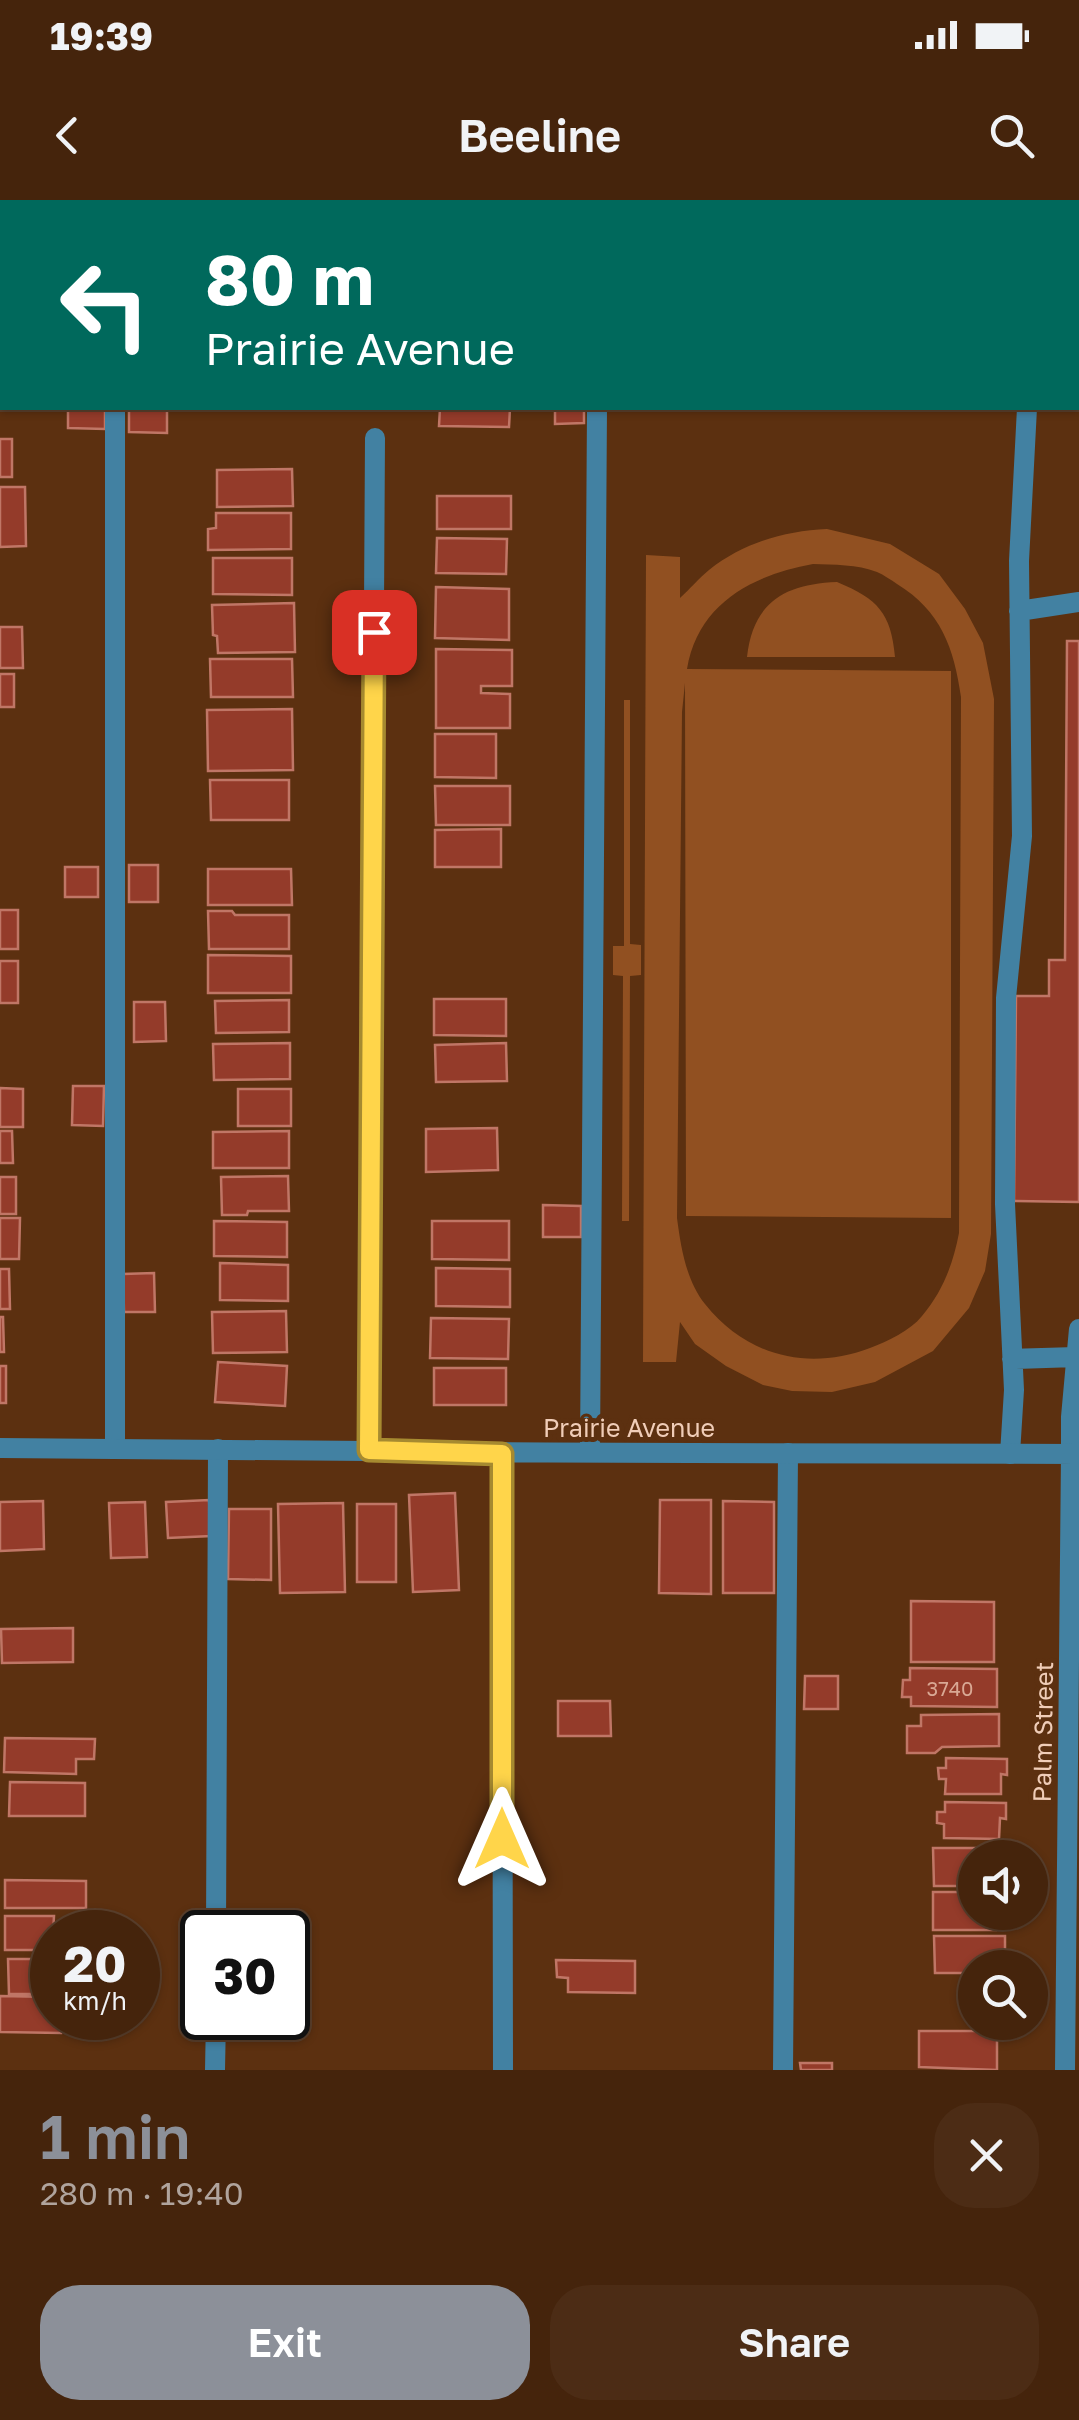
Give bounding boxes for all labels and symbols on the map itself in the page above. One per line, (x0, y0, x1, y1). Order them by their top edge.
pin (332, 590, 417, 675)
street label: Prairie Avenue (543, 1412, 715, 1443)
street label: Palm Street (1026, 1661, 1059, 1803)
house number: 3740 (927, 1676, 973, 1700)
position arrow (450, 1787, 554, 1891)
speed limit sign: 30 (180, 1910, 310, 2040)

